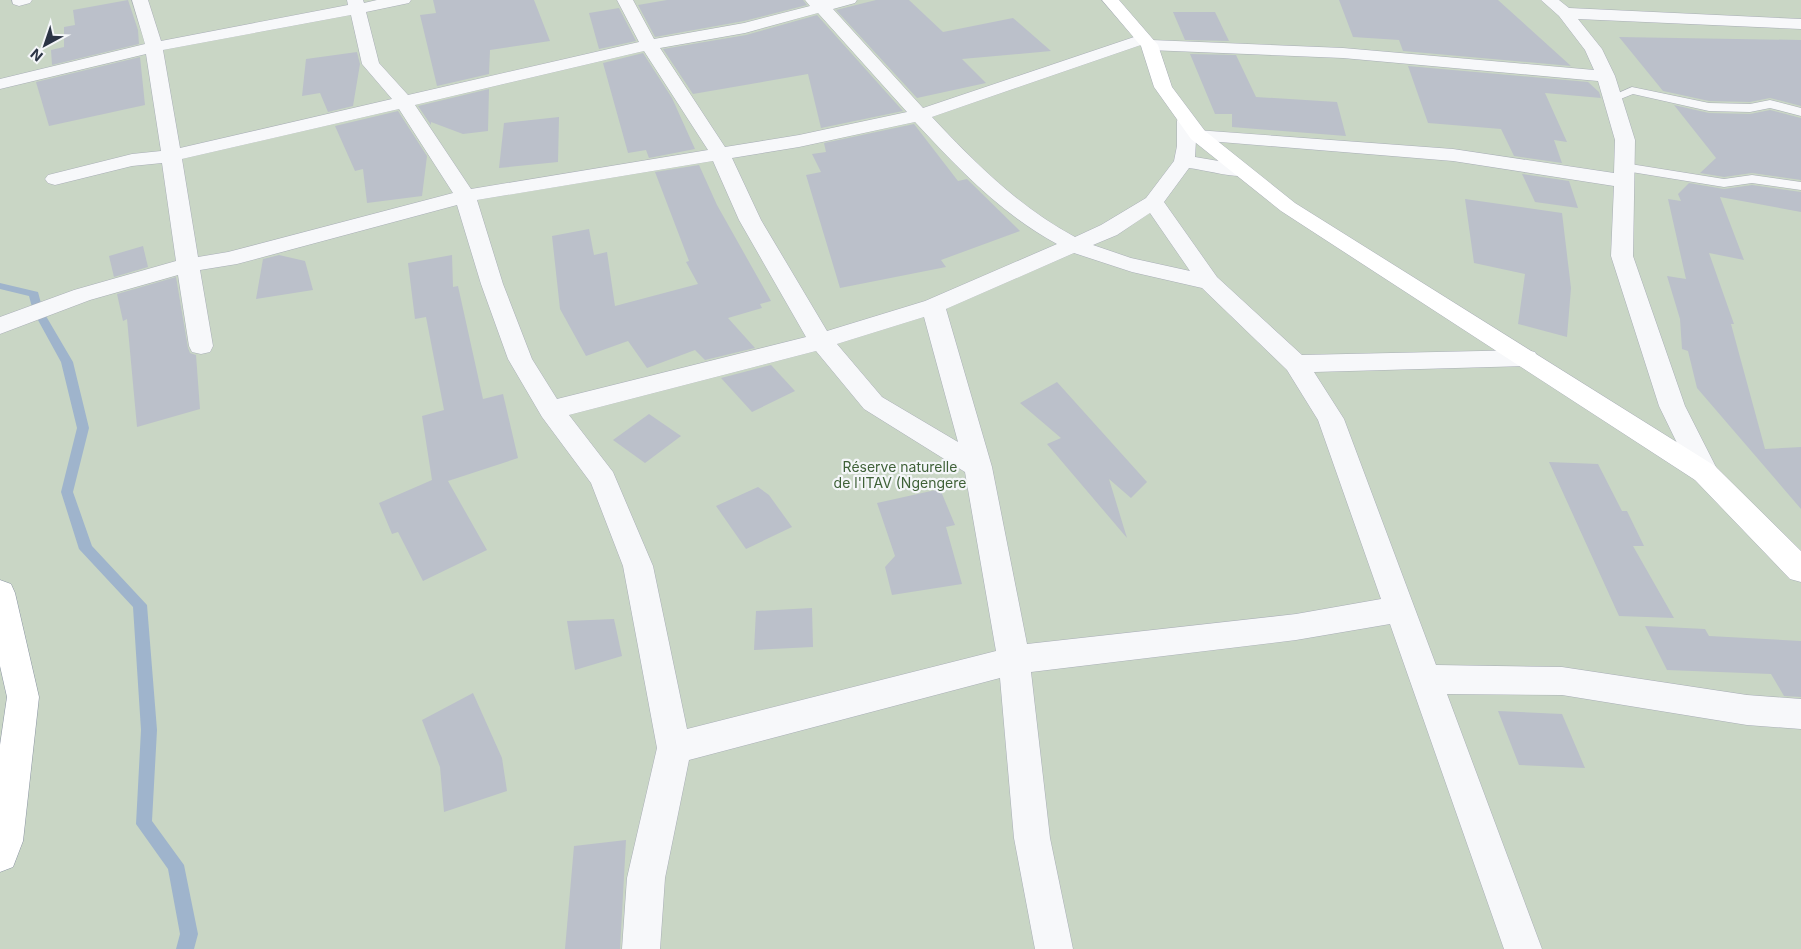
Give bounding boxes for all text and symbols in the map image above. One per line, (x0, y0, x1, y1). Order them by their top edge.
north arrow (20, 20, 70, 70)
text: N (27, 45, 46, 65)
park label: Réserve naturelle de l'ITAV (Ngengere (834, 458, 966, 491)

